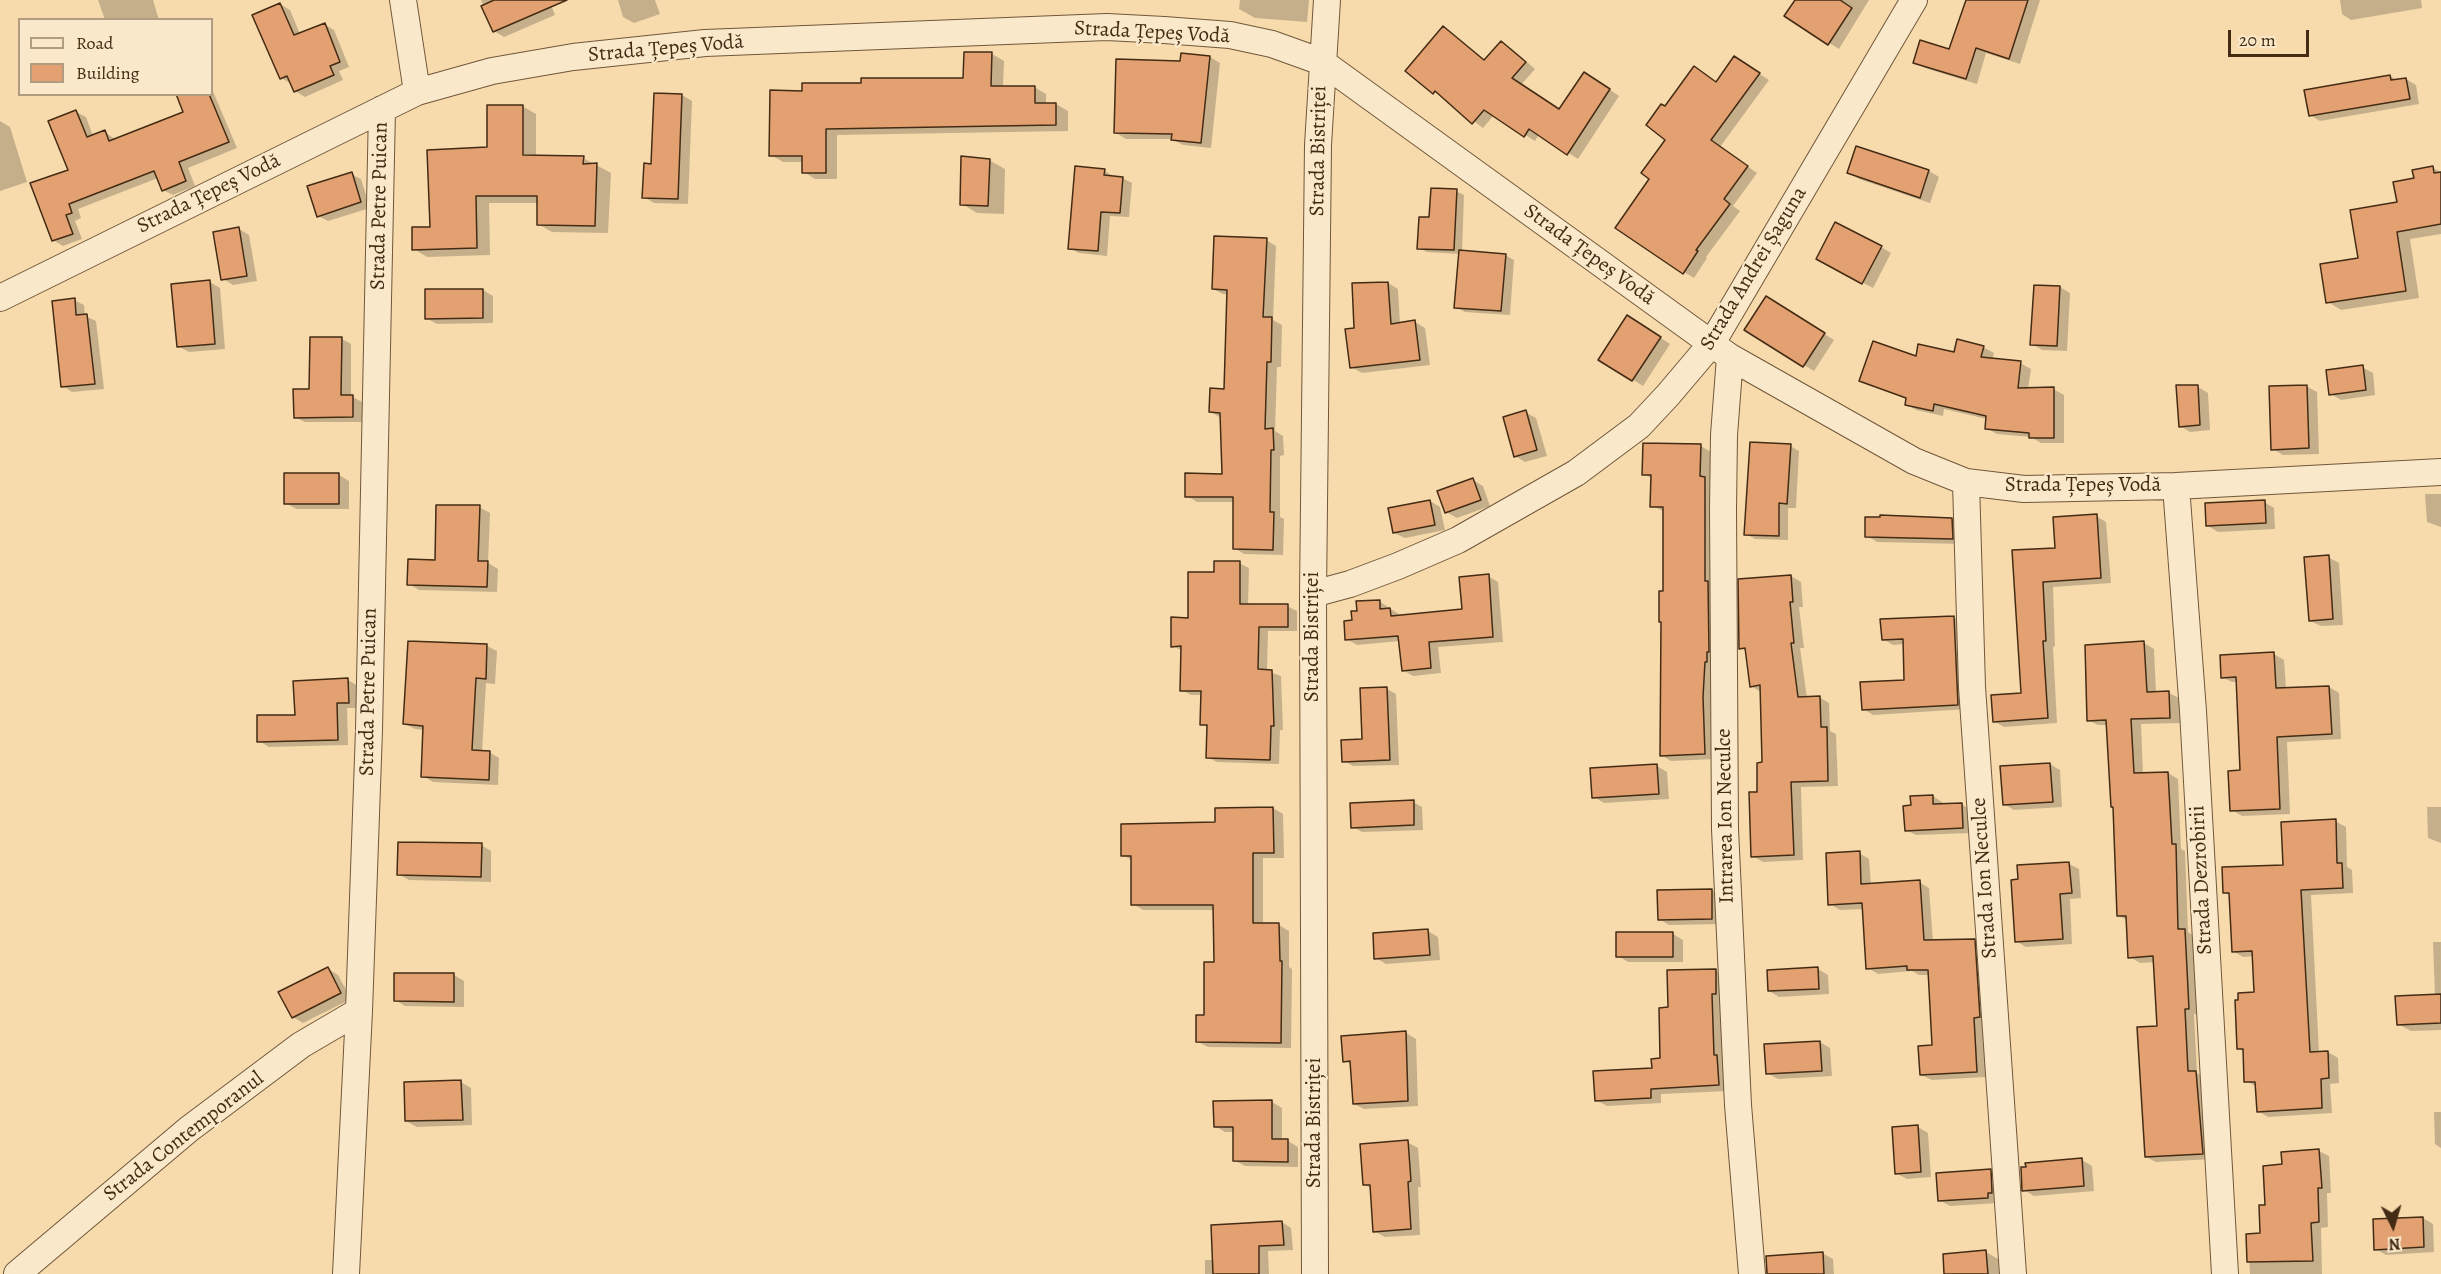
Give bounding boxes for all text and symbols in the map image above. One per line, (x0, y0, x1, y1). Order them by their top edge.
street label: Strada Țepeș Vodă (1073, 16, 1231, 50)
legend (18, 18, 213, 96)
scale bar (2231, 18, 2312, 56)
text: 20 m (2239, 28, 2276, 52)
street label: Strada Țepeș Vodă (587, 30, 745, 68)
text: Road (76, 31, 113, 55)
text: Building (76, 61, 140, 85)
street label: Strada Bistriței (1305, 85, 1333, 217)
street label: Strada Petre Puican (366, 122, 394, 290)
street label: Strada Țepeș Vodă (133, 148, 285, 240)
street label: Strada Andrei Șaguna (1695, 183, 1813, 355)
street label: Strada Țepeș Vodă (1518, 199, 1660, 311)
street label: Strada Țepeș Vodă (2005, 473, 2161, 499)
street label: Strada Bistriței (1300, 572, 1326, 702)
street label: Strada Petre Puican (355, 608, 383, 776)
street label: Intrarea Ion Neculce (1712, 728, 1740, 904)
street label: Strada Ion Neculce (1967, 796, 2003, 960)
street label: Strada Dezrobirii (2186, 805, 2218, 955)
street label: Strada Bistriței (1302, 1058, 1328, 1188)
street label: Strada Contemporanul (99, 1067, 269, 1207)
north arrow (2363, 1196, 2423, 1256)
text: N (2388, 1232, 2401, 1255)

